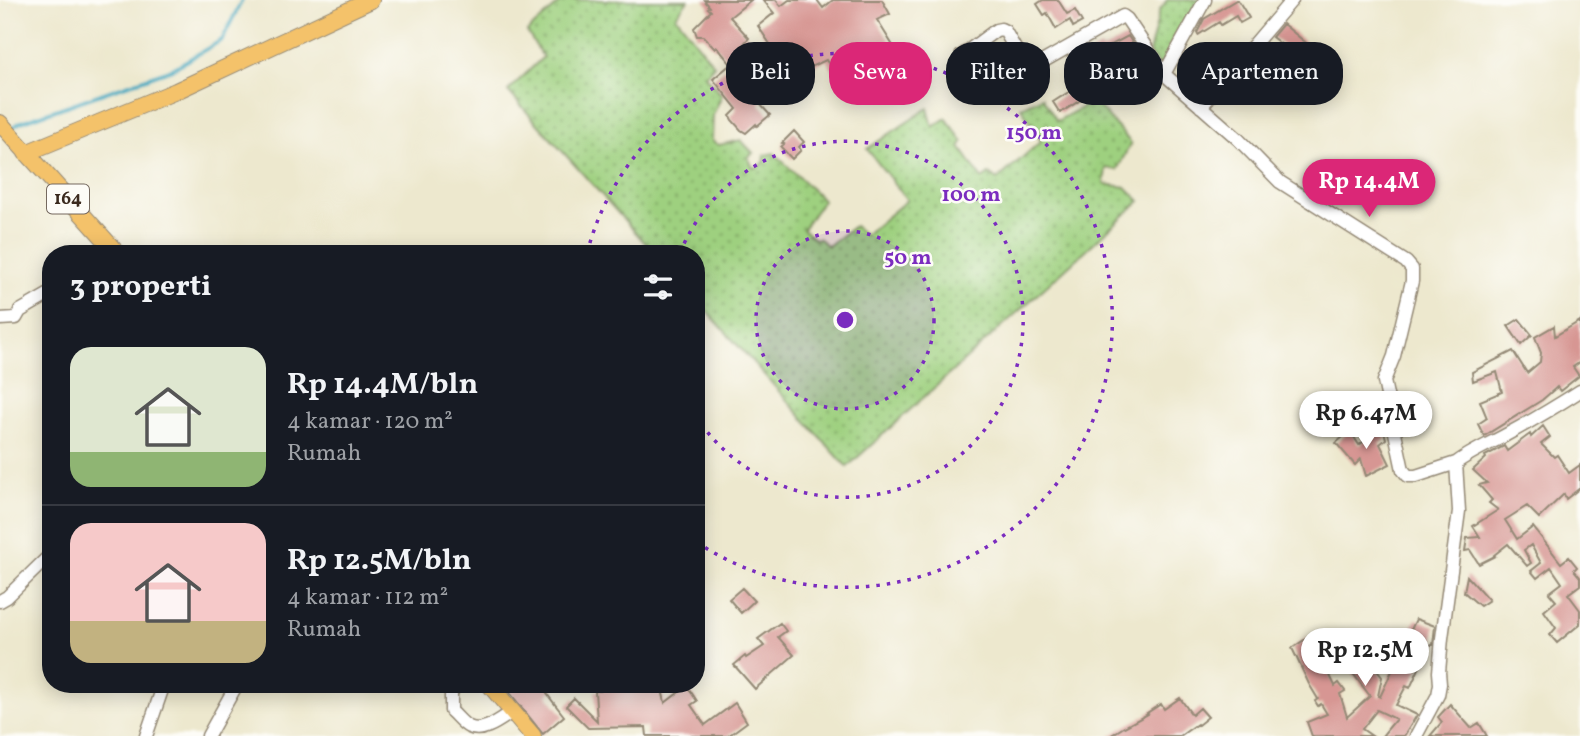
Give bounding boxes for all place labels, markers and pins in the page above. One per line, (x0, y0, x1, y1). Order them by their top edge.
pin: Rp 14.4M (1297, 160, 1441, 219)
centre of rings (833, 308, 857, 332)
pin: Rp 6.47M (1294, 392, 1438, 451)
pin: Rp 12.5M (1293, 628, 1437, 688)

